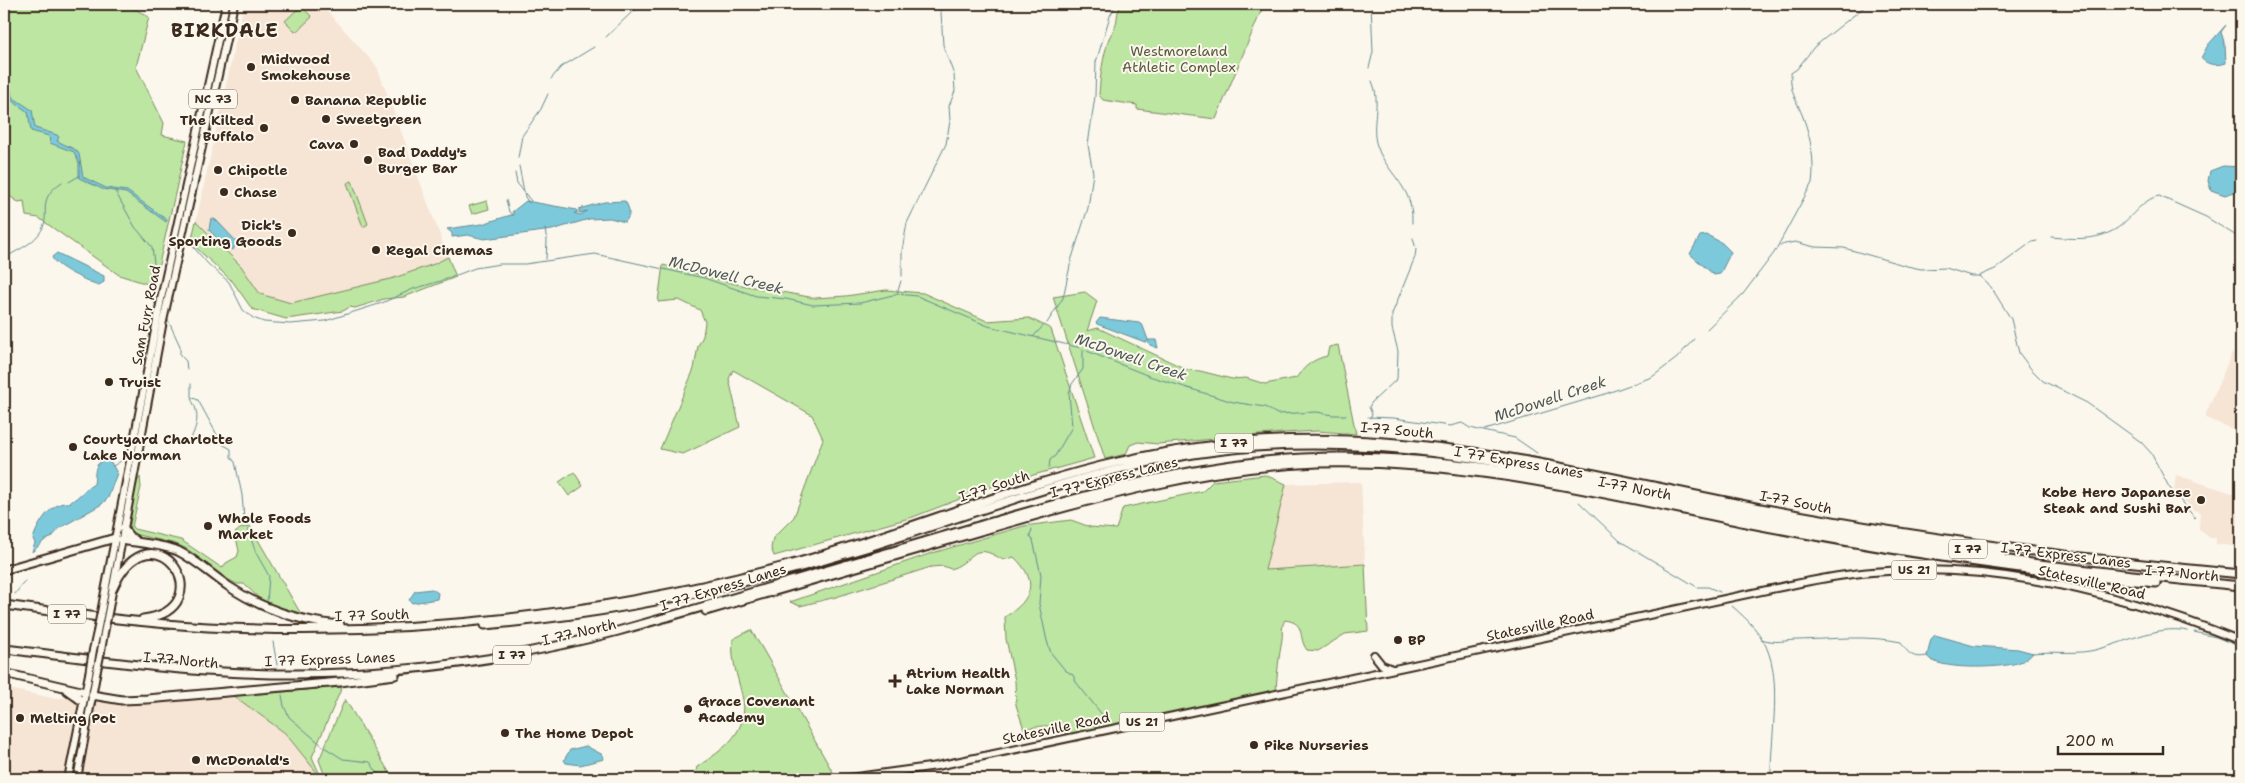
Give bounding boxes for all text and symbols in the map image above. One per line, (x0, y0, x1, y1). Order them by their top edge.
district label: BIRKDALE (171, 18, 279, 43)
park label: Westmoreland Athletic Complex (1122, 42, 1236, 76)
place label: Midwood Smokehouse (261, 50, 351, 84)
marker: Midwood Smokehouse (245, 61, 257, 73)
road number: NC 73 (189, 90, 237, 108)
place label: Banana Republic (305, 91, 427, 109)
marker: Banana Republic (289, 94, 301, 106)
place label: Sweetgreen (336, 110, 422, 128)
place label: The Kilted Buffalo (180, 111, 254, 145)
marker: Sweetgreen (320, 113, 332, 125)
marker: The Kilted Buffalo (258, 122, 270, 134)
place label: Cava (309, 135, 344, 153)
marker: Cava (348, 138, 360, 150)
place label: Bad Daddy's Burger Bar (378, 143, 467, 177)
marker: Bad Daddy's Burger Bar (362, 154, 374, 166)
place label: Chipotle (228, 161, 288, 179)
marker: Chipotle (212, 164, 224, 176)
place label: Chase (234, 183, 277, 201)
marker: Chase (218, 186, 230, 198)
place label: Dick's Sporting Goods (168, 216, 282, 250)
marker: Dick's Sporting Goods (286, 227, 298, 239)
place label: Regal Cinemas (386, 241, 493, 259)
marker: Regal Cinemas (370, 244, 382, 256)
water label: McDowell Creek (667, 251, 786, 299)
street label: Sam Furr Road (128, 263, 165, 366)
water label: McDowell Creek (1072, 328, 1190, 386)
water label: McDowell Creek (1491, 371, 1609, 427)
place label: Truist (119, 373, 161, 391)
marker: Truist (103, 376, 115, 388)
street label: I-77 South (1360, 418, 1434, 442)
place label: Courtyard Charlotte Lake Norman (83, 430, 233, 464)
road number: I 77 (1215, 433, 1253, 452)
marker: Courtyard Charlotte Lake Norman (67, 441, 79, 453)
street label: I 77 Express Lanes (1453, 442, 1585, 482)
street label: I 77 Express Lanes (1048, 452, 1180, 502)
street label: I-77 South (956, 466, 1032, 506)
street label: I-77 North (1597, 472, 1673, 504)
place label: Kobe Hero Japanese Steak and Sushi Bar (2042, 483, 2191, 517)
street label: I-77 South (1758, 486, 1834, 518)
marker: Kobe Hero Japanese Steak and Sushi Bar (2195, 494, 2207, 506)
place label: Whole Foods Market (218, 509, 311, 543)
marker: Whole Foods Market (202, 520, 214, 532)
street label: I 77 Express Lanes (2000, 538, 2132, 572)
road number: I 77 (1949, 540, 1987, 558)
street label: I 77 Express Lanes (658, 559, 788, 615)
road number: US 21 (1892, 560, 1936, 580)
street label: Statesville Road (2037, 561, 2147, 603)
street label: I-77 North (2144, 561, 2220, 585)
road number: I 77 (48, 604, 86, 624)
street label: I 77 South (334, 605, 410, 625)
street label: Statesville Road (1485, 605, 1596, 645)
street label: I 77 North (540, 615, 618, 649)
place label: BP (1408, 631, 1426, 649)
marker: BP (1392, 634, 1404, 646)
road number: I 77 (493, 646, 531, 664)
street label: I 77 North (143, 648, 219, 672)
street label: I 77 Express Lanes (264, 648, 396, 670)
place label: Atrium Health Lake Norman (906, 664, 1010, 698)
marker: Atrium Health Lake Norman (888, 674, 902, 688)
place label: Grace Covenant Academy (698, 692, 815, 726)
marker: Grace Covenant Academy (682, 703, 694, 715)
street label: Statesville Road (1001, 708, 1112, 748)
place label: Melting Pot (30, 709, 116, 727)
marker: Melting Pot (14, 712, 26, 724)
road number: US 21 (1120, 712, 1164, 732)
scale bar (2058, 723, 2162, 755)
place label: The Home Depot (515, 724, 634, 742)
marker: The Home Depot (499, 727, 511, 739)
text: 200 m (2065, 731, 2114, 751)
place label: Pike Nurseries (1264, 736, 1369, 754)
marker: Pike Nurseries (1248, 739, 1260, 751)
place label: McDonald's (206, 751, 290, 769)
marker: McDonald's (190, 754, 202, 766)

